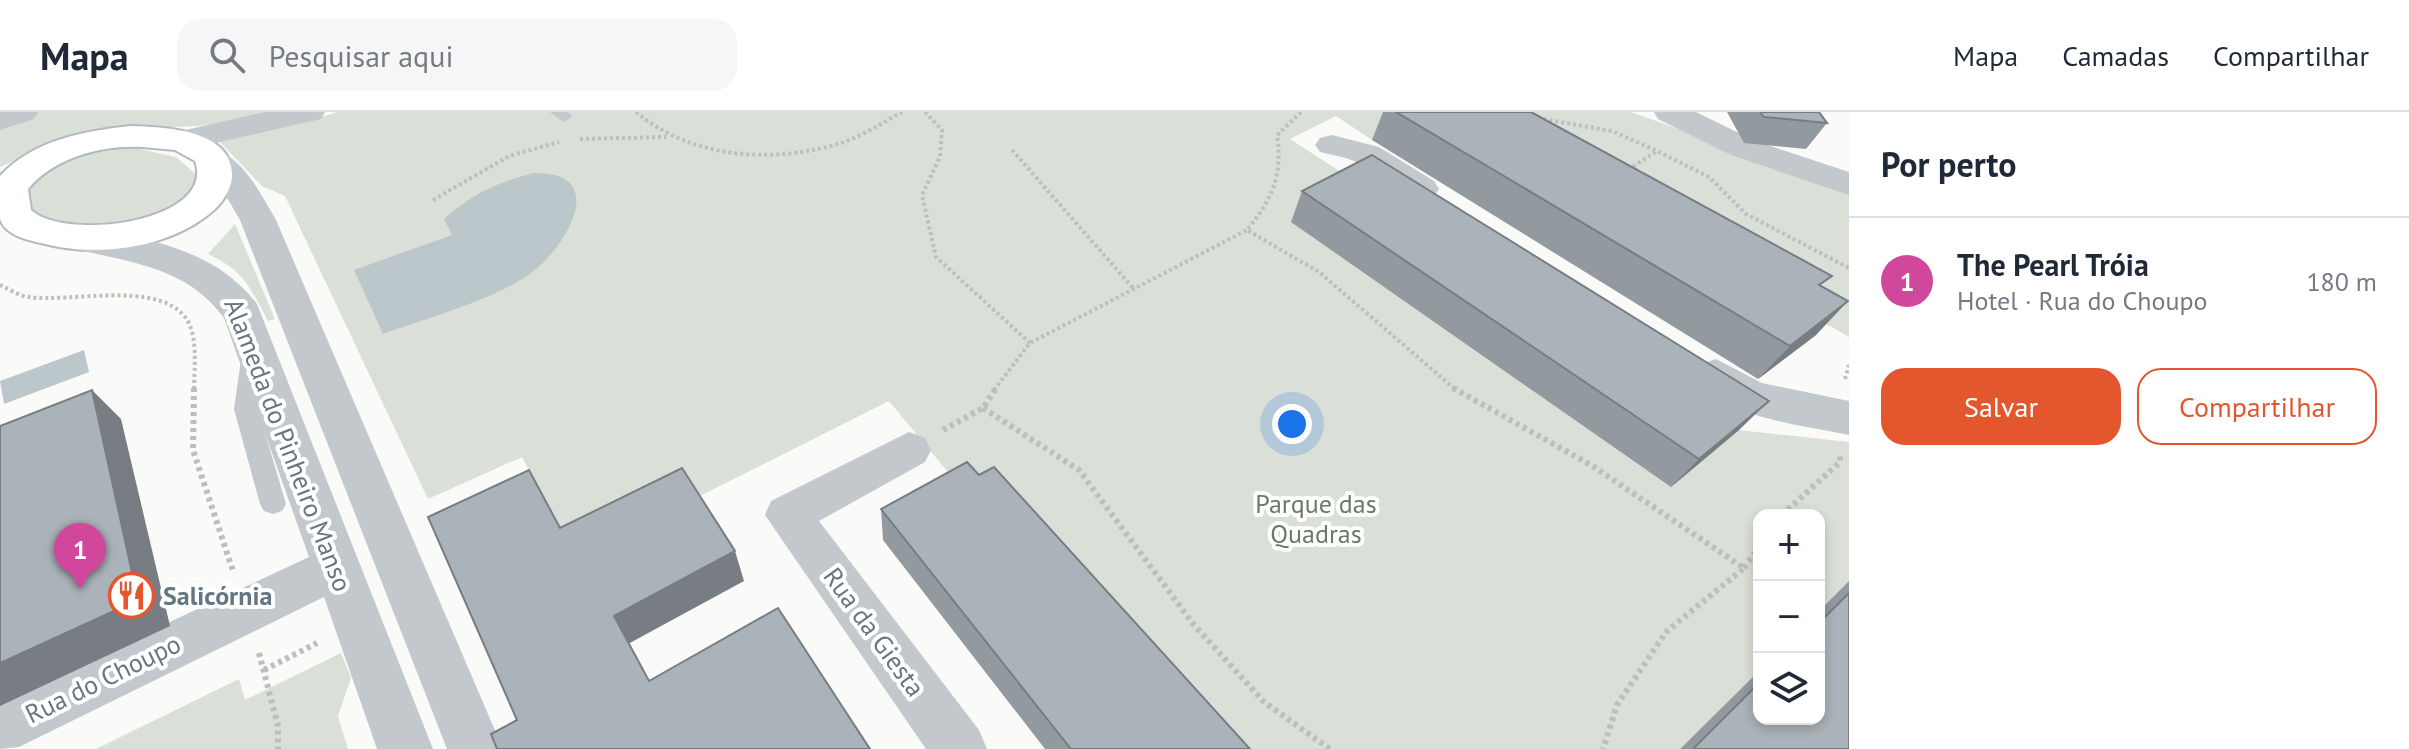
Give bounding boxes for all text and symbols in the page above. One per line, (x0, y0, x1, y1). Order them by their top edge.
search box (177, 19, 737, 91)
text: Mapa (40, 31, 129, 80)
icon: search (205, 33, 249, 77)
text: Pesquisar aqui (269, 36, 453, 75)
text: Mapa (1953, 37, 2018, 74)
text: Camadas (2062, 37, 2169, 74)
text: Compartilhar (2213, 37, 2369, 74)
text: Por perto (1881, 142, 2017, 186)
text: The Pearl Tróia (1957, 245, 2149, 284)
text: 1 (1900, 265, 1914, 298)
text: 180 m (2306, 265, 2377, 298)
text: Hotel · Rua do Choupo (1957, 284, 2208, 317)
street label: Alameda do Pinheiro Manso (217, 294, 360, 596)
button: Salvar (1881, 368, 2121, 445)
button: Compartilhar (2137, 368, 2377, 445)
your location (1272, 404, 1312, 444)
park label: Parque das Quadras (1255, 487, 1377, 550)
map controls (1753, 509, 1825, 725)
button: + (1753, 509, 1825, 581)
pin: 1 (54, 523, 106, 589)
street label: Rua da Giesta (816, 561, 932, 703)
restaurant icon: Salicórnia (108, 572, 156, 620)
place label: Salicórnia (163, 579, 272, 612)
button: − (1753, 581, 1825, 653)
street label: Rua do Choupo (20, 627, 186, 730)
button: layers (1753, 653, 1825, 725)

